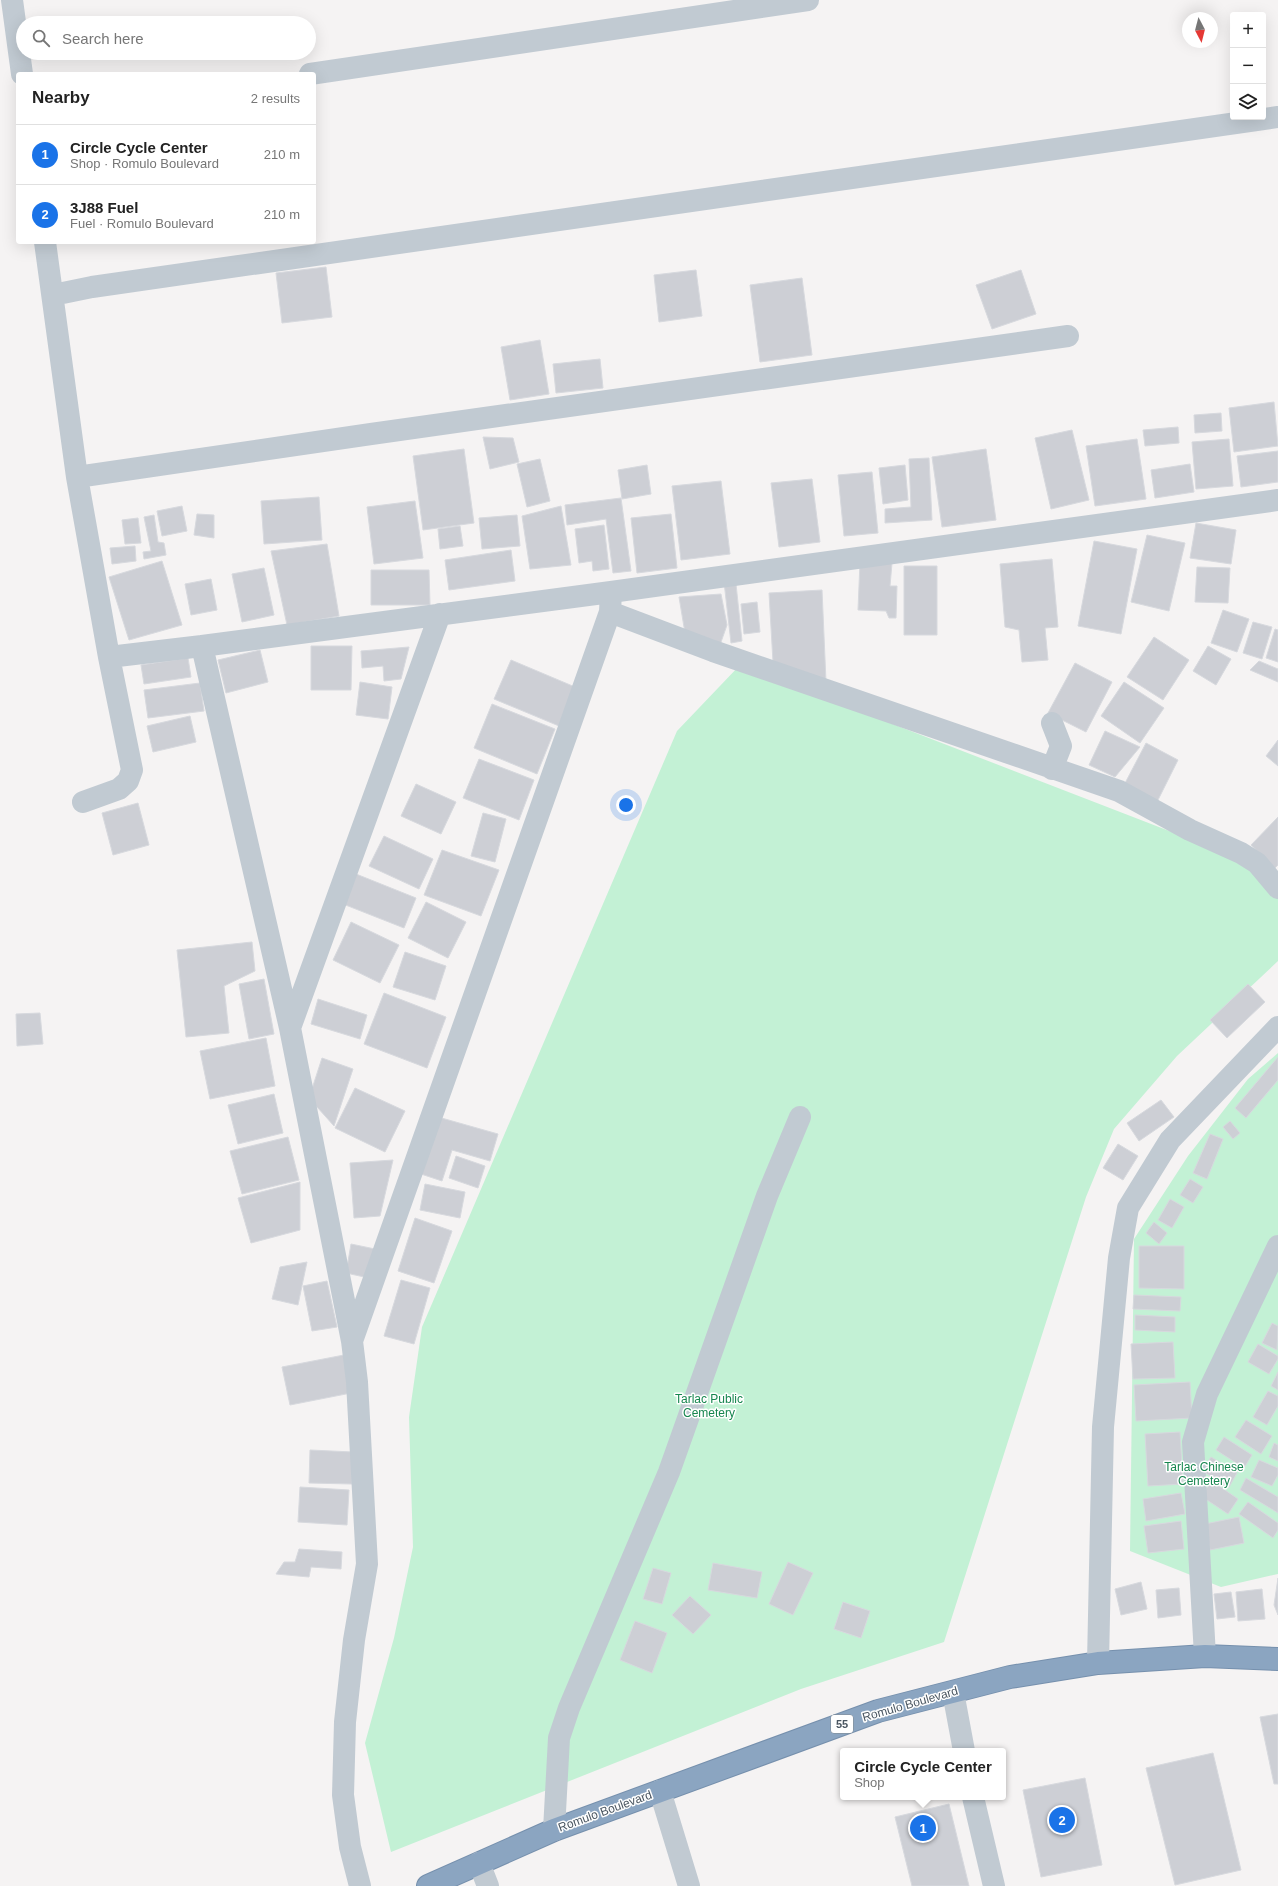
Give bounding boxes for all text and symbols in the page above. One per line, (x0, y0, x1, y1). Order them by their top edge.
north arrow (1182, 12, 1218, 48)
map controls (1230, 12, 1266, 120)
button: + (1230, 12, 1266, 48)
search box (16, 16, 316, 60)
icon: search (30, 27, 52, 49)
text: Search here (62, 30, 144, 47)
button: − (1230, 48, 1266, 84)
button: layers (1230, 84, 1266, 120)
text: Nearby (32, 88, 90, 107)
text: 2 results (251, 91, 300, 106)
text: Circle Cycle Center (70, 139, 208, 156)
text: 1 (41, 147, 49, 162)
text: 210 m (264, 147, 300, 162)
text: Shop · Romulo Boulevard (70, 156, 219, 171)
text: 3J88 Fuel (70, 199, 138, 216)
text: 2 (41, 207, 49, 222)
text: 210 m (264, 207, 300, 222)
text: Fuel · Romulo Boulevard (70, 216, 214, 231)
your location (616, 795, 636, 815)
park label: Tarlac Public Cemetery (675, 1392, 743, 1420)
park label: Tarlac Chinese Cemetery (1164, 1460, 1244, 1488)
street label: Romulo Boulevard (861, 1684, 959, 1724)
road number: 55 (831, 1715, 853, 1733)
popup (840, 1748, 1006, 1800)
text: Circle Cycle Center (854, 1758, 992, 1775)
text: Shop (854, 1775, 885, 1790)
street label: Romulo Boulevard (556, 1788, 654, 1834)
pin: 2 (1049, 1805, 1075, 1835)
pin: 1 (910, 1813, 936, 1843)

